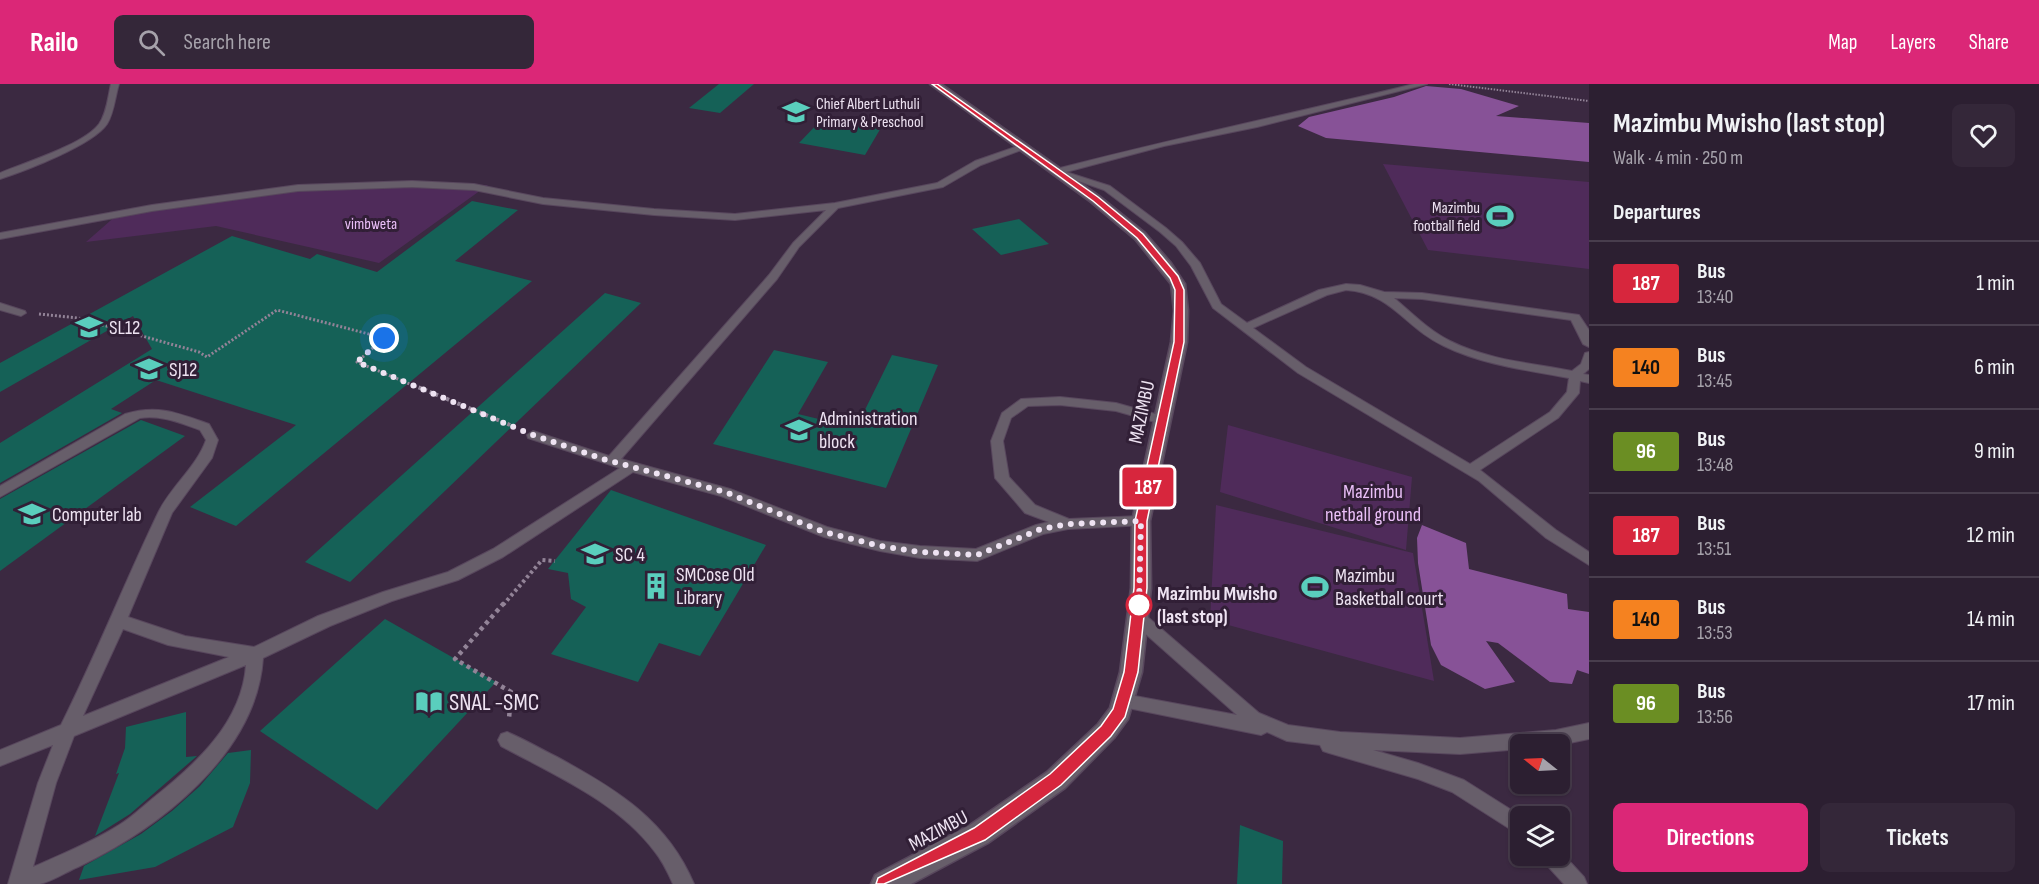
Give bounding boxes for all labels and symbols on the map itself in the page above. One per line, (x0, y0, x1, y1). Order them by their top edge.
place label: Chief Albert Luthuli Primary & Preschool (816, 95, 924, 132)
school or university icon: Chief Albert Luthuli Primary & Preschool (781, 97, 811, 127)
place label: Mazimbu football field (1413, 199, 1480, 236)
sports icon: Mazimbu football field (1485, 201, 1515, 231)
park label: vimbweta (345, 215, 397, 234)
school or university icon: SL12 (74, 312, 104, 342)
place label: SL12 (109, 316, 140, 340)
your location (369, 323, 399, 353)
school or university icon: SJ12 (134, 354, 164, 384)
place label: SJ12 (169, 358, 197, 382)
street label: MAZIMBU (1124, 379, 1160, 446)
place label: Administration block (818, 407, 918, 454)
school or university icon: Administration block (784, 415, 814, 445)
line badge: 187 (1114, 468, 1182, 506)
park label: Mazimbu netball ground (1325, 480, 1421, 527)
school or university icon: Computer lab (17, 499, 47, 529)
place label: Computer lab (52, 503, 142, 527)
school or university icon: SC 4 (580, 539, 610, 569)
place label: SC 4 (615, 543, 645, 567)
place label: SMCose Old Library (676, 563, 755, 610)
place label: Mazimbu Basketball court (1335, 564, 1444, 611)
building icon: SMCose Old Library (641, 571, 671, 601)
sports icon: Mazimbu Basketball court (1300, 572, 1330, 602)
place label: Mazimbu Mwisho (last stop) (1157, 582, 1277, 629)
marker: Mazimbu Mwisho (last stop) (1126, 592, 1152, 618)
library icon: SNAL -SMC (414, 687, 444, 717)
place label: SNAL -SMC (449, 688, 539, 717)
north arrow (1510, 734, 1570, 794)
street label: MAZIMBU (905, 805, 972, 856)

